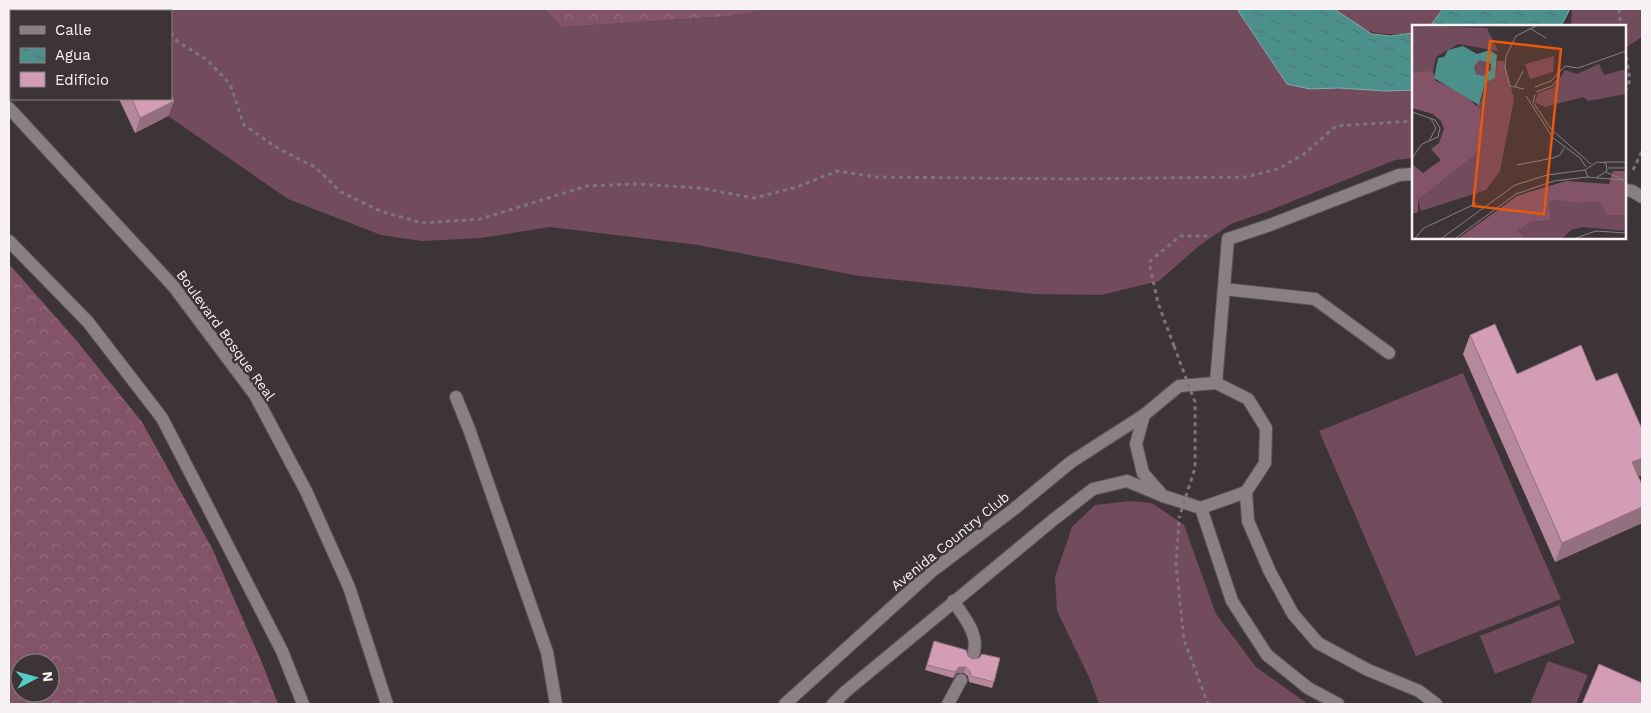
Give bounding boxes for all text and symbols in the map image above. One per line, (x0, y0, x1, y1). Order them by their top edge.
legend (10, 10, 172, 100)
text: Calle (55, 21, 92, 39)
inset map (1412, 25, 1626, 239)
text: Agua (55, 46, 91, 64)
text: Edificio (55, 71, 109, 89)
street label: Boulevard Bosque Real (173, 267, 279, 404)
street label: Avenida Country Club (888, 488, 1012, 594)
north arrow (10, 653, 60, 703)
text: N (39, 671, 56, 683)

